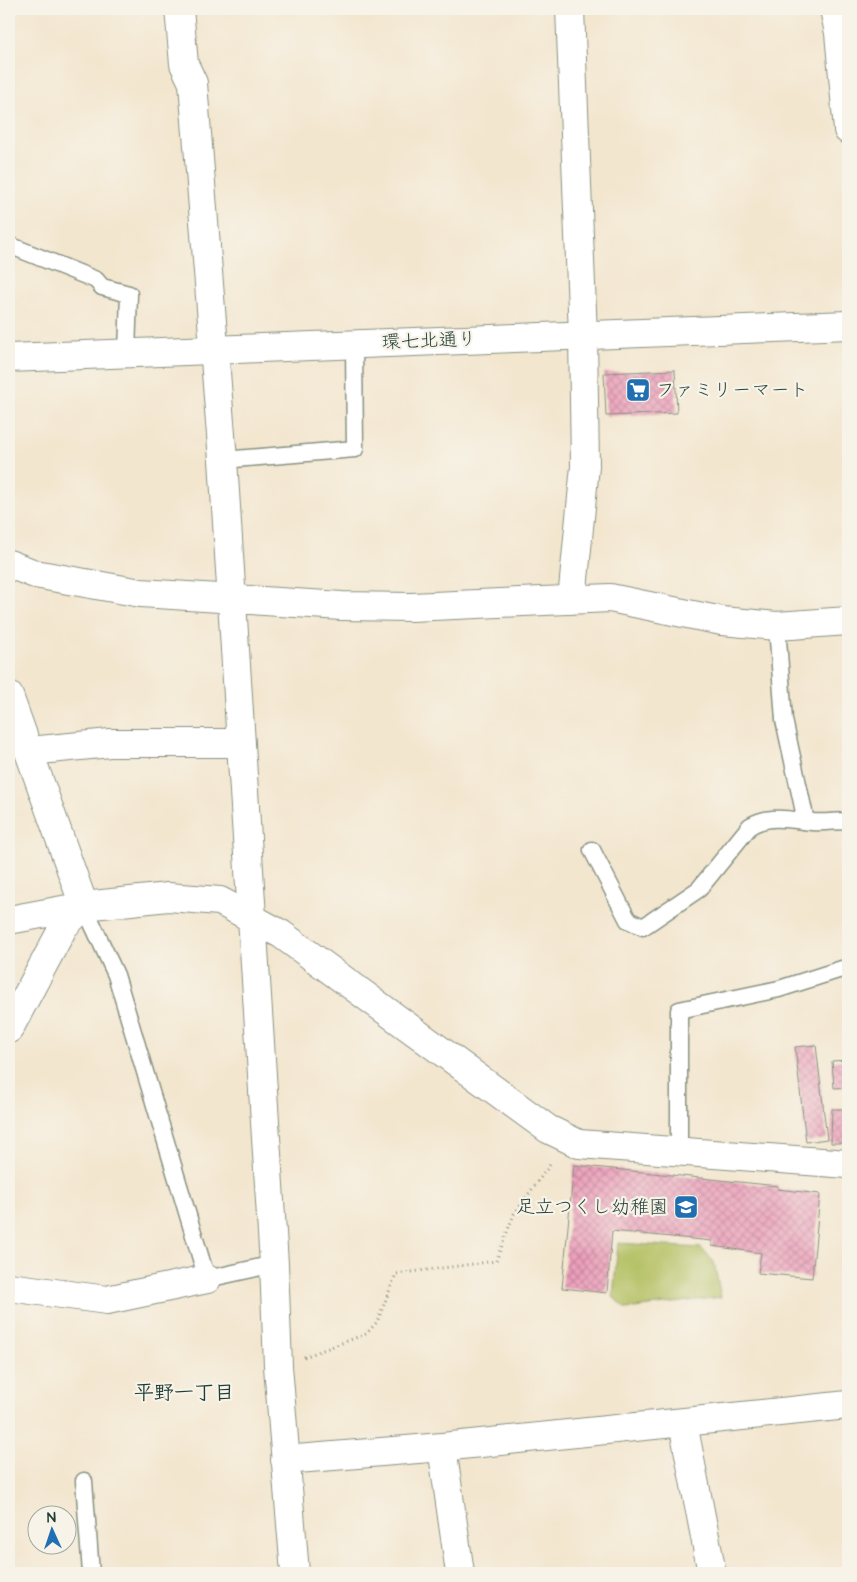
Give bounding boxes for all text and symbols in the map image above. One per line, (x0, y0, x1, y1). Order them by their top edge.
street label: 環七北通り (381, 326, 477, 356)
supermarket icon: ファミリーマート (625, 377, 651, 403)
place label: ファミリーマート (656, 377, 808, 404)
place label: 足立つくし幼稚園 (516, 1194, 668, 1221)
school or university icon: 足立つくし幼稚園 (673, 1194, 699, 1220)
district label: 平野一丁目 (134, 1379, 234, 1407)
north arrow (28, 1504, 78, 1554)
text: N (46, 1508, 56, 1528)

